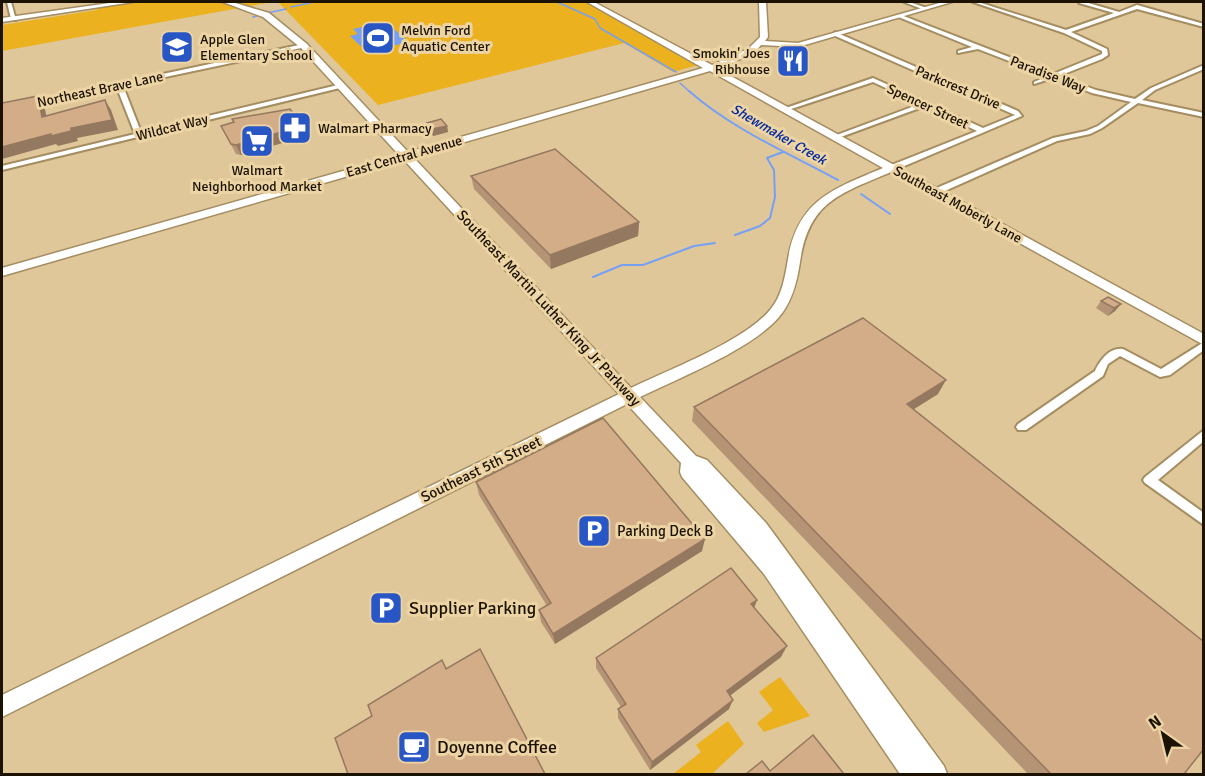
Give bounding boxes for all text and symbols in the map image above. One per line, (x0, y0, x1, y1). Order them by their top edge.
sports icon: Melvin Ford Aquatic Center (360, 20, 396, 56)
place label: Melvin Ford Aquatic Center (401, 22, 491, 55)
school or university icon: Apple Glen Elementary School (159, 29, 195, 65)
place label: Apple Glen Elementary School (200, 31, 313, 64)
restaurant icon: Smokin' Joes Ribhouse (775, 43, 811, 79)
place label: Smokin' Joes Ribhouse (693, 45, 770, 78)
street label: Paradise Way (1008, 52, 1088, 97)
street label: Parkcrest Drive (913, 62, 1003, 113)
street label: Northeast Brave Lane (36, 68, 165, 111)
street label: Spencer Street (884, 80, 971, 133)
water label: Shewmaker Creek (728, 100, 831, 170)
street label: Wildcat Way (134, 110, 210, 145)
pharmacy icon: Walmart Pharmacy (277, 110, 313, 146)
place label: Walmart Pharmacy (318, 120, 432, 137)
supermarket icon: Walmart Neighborhood Market (239, 123, 275, 159)
street label: East Central Avenue (344, 132, 464, 181)
place label: Walmart Neighborhood Market (192, 162, 322, 195)
street label: Southeast Moberly Lane (891, 162, 1025, 247)
street label: Southeast Martin Luther King Jr Parkway (453, 206, 645, 410)
street label: Southeast 5th Street (418, 432, 544, 506)
parking icon: Parking Deck B (576, 513, 612, 549)
place label: Parking Deck B (617, 522, 713, 540)
parking icon: Supplier Parking (368, 590, 404, 626)
place label: Supplier Parking (409, 597, 536, 619)
north arrow (1133, 704, 1193, 764)
text: N (1145, 711, 1165, 734)
cafe icon: Doyenne Coffee (396, 729, 432, 765)
place label: Doyenne Coffee (437, 736, 557, 758)

